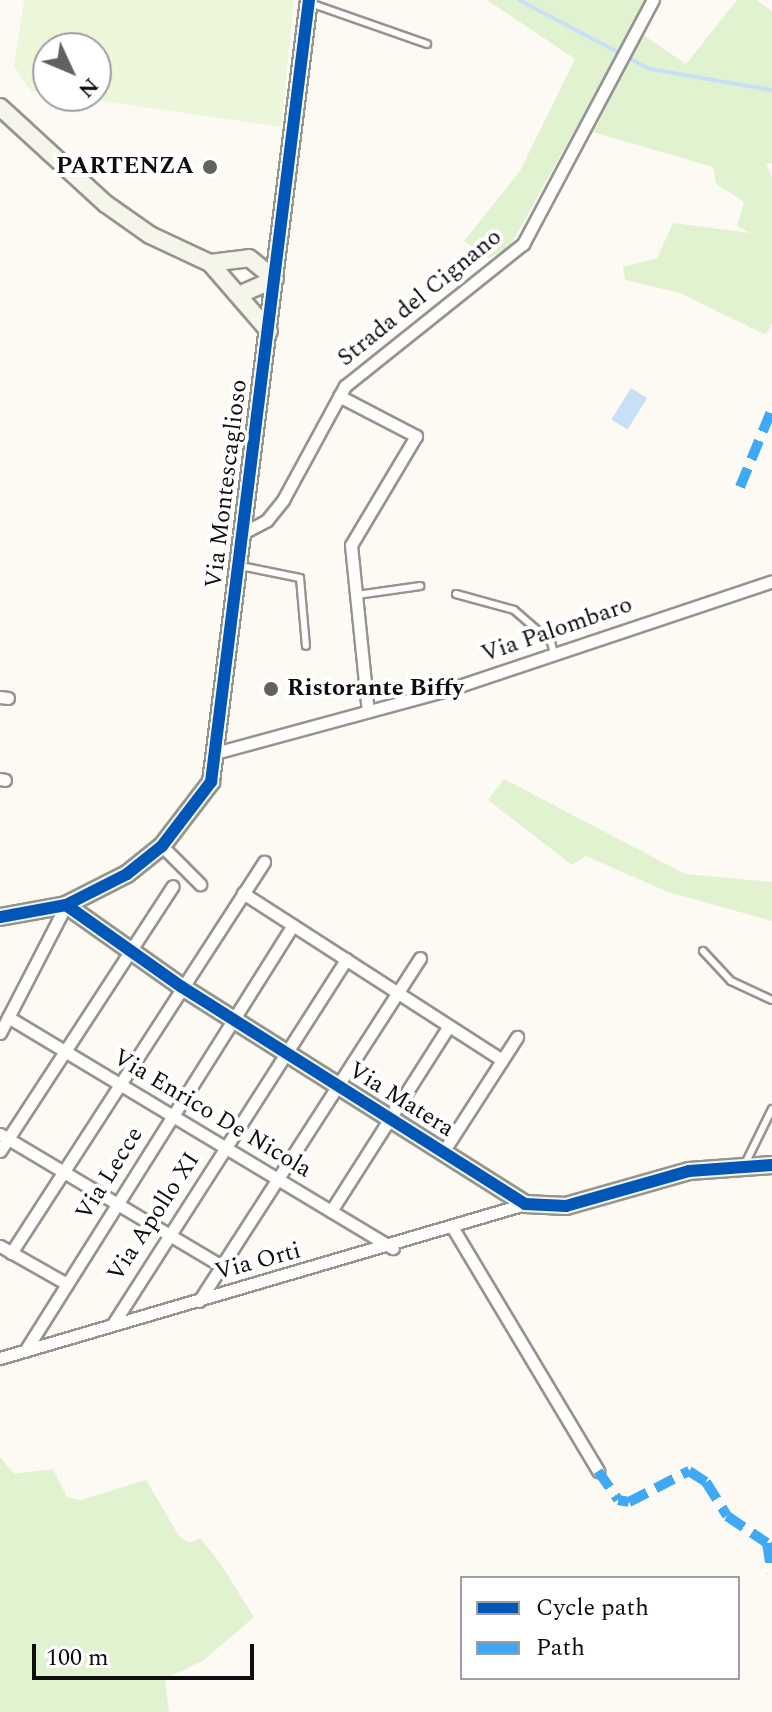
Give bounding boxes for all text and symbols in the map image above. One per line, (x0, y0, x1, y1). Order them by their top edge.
north arrow (32, 32, 112, 112)
text: N (70, 70, 106, 106)
place label: PARTENZA (56, 153, 194, 181)
marker: PARTENZA (201, 158, 219, 176)
street label: Strada del Cignano (332, 223, 508, 373)
street label: Via Montescaglioso (200, 378, 254, 590)
street label: Via Palombaro (478, 591, 636, 669)
place label: Ristorante Biffy (287, 675, 464, 703)
marker: Ristorante Biffy (262, 680, 280, 698)
street label: Via Enrico De Nicola (108, 1043, 316, 1185)
street label: Via Matera (343, 1056, 459, 1144)
street label: Via Lecce (70, 1122, 150, 1226)
street label: Via Apollo XI (102, 1147, 206, 1287)
street label: Via Orti (212, 1237, 304, 1287)
legend (460, 1576, 740, 1680)
text: Cycle path (536, 1590, 649, 1626)
scale bar (36, 1628, 258, 1678)
text: Path (536, 1630, 585, 1666)
text: 100 m (46, 1640, 109, 1676)

